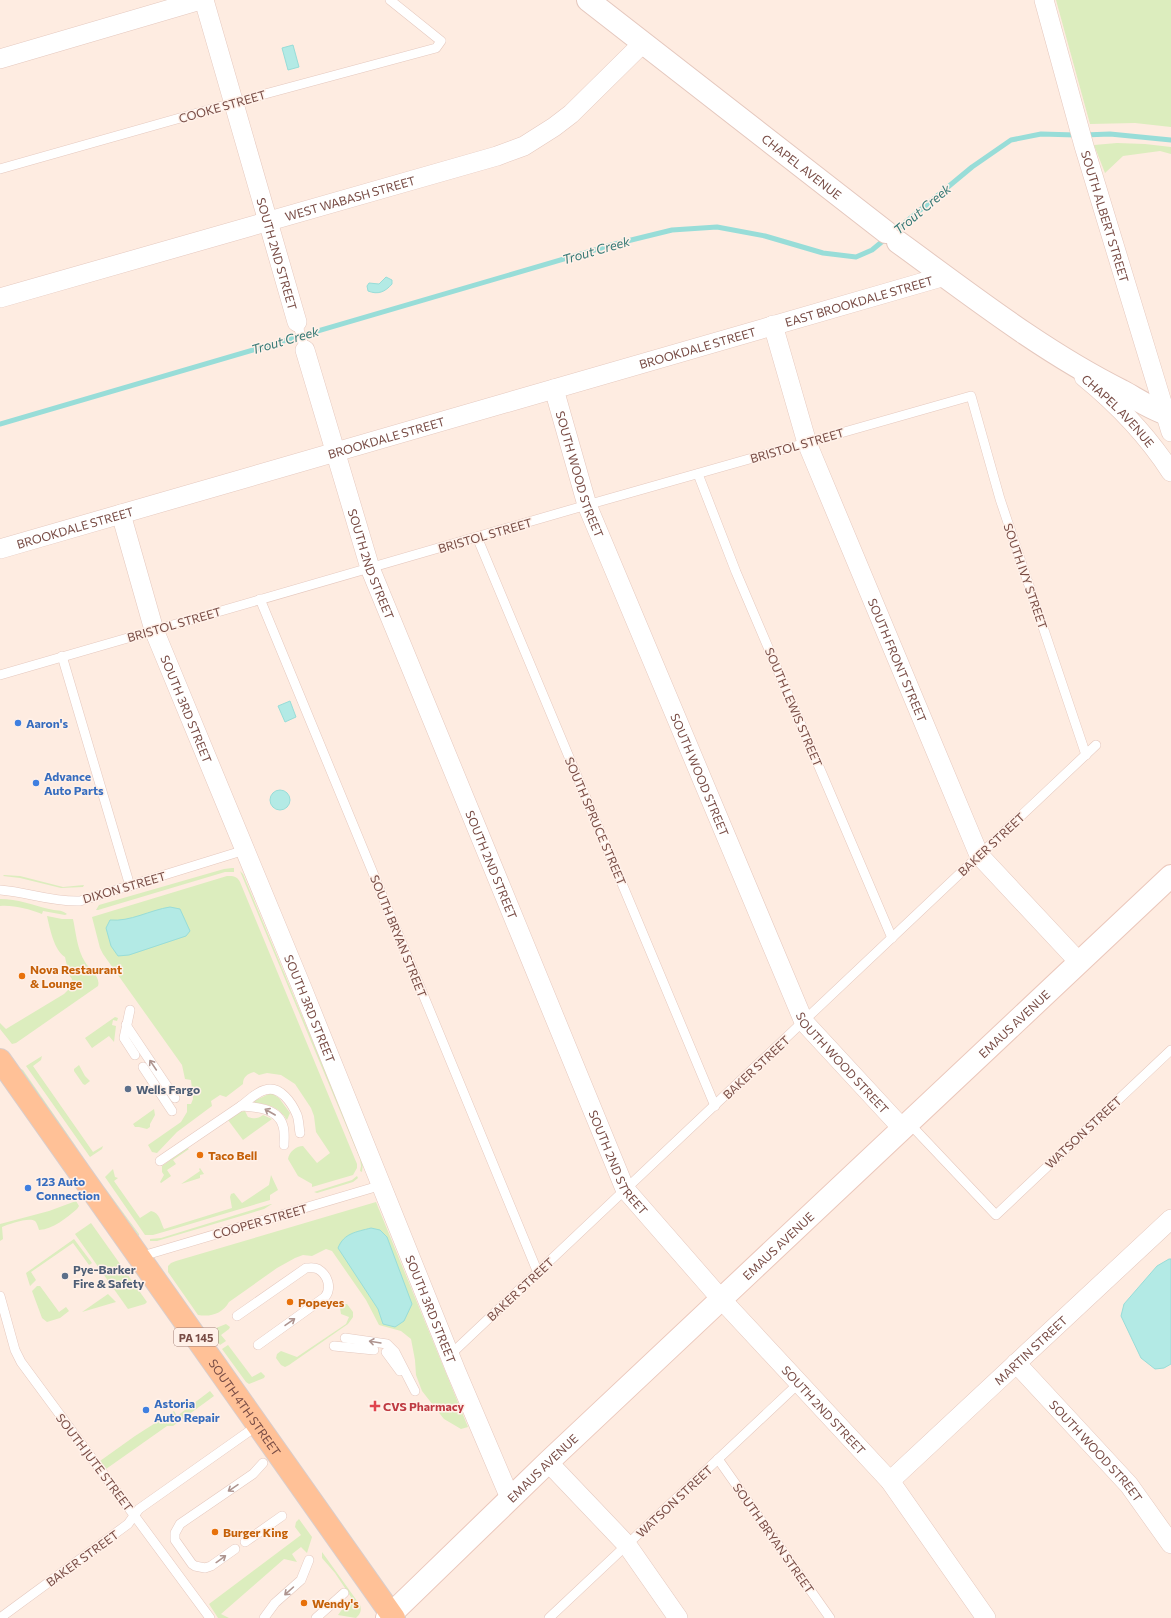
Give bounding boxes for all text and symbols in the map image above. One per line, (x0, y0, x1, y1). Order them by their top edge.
street label: COOKE STREET (177, 87, 267, 125)
street label: CHAPEL AVENUE (759, 131, 844, 202)
street label: SOUTH ALBERT STREET (1079, 149, 1132, 284)
street label: WEST WABASH STREET (283, 173, 417, 223)
water label: Trout Creek (890, 180, 955, 238)
street label: SOUTH 2ND STREET (254, 196, 300, 312)
water label: Trout Creek (560, 232, 633, 267)
street label: EAST BROOKDALE STREET (783, 273, 935, 329)
water label: Trout Creek (249, 322, 322, 357)
street label: BROOKDALE STREET (637, 324, 758, 371)
street label: CHAPEL AVENUE (1079, 371, 1157, 450)
street label: SOUTH WOOD STREET (554, 409, 607, 540)
street label: BROOKDALE STREET (326, 414, 447, 461)
street label: BRISTOL STREET (749, 425, 846, 465)
street label: BROOKDALE STREET (15, 504, 135, 551)
street label: SOUTH 2ND STREET (346, 507, 397, 621)
street label: BRISTOL STREET (437, 515, 534, 555)
street label: SOUTH IVY STREET (1001, 521, 1051, 631)
street label: SOUTH FRONT STREET (866, 596, 930, 724)
street label: BRISTOL STREET (126, 604, 223, 644)
street label: SOUTH LEWIS STREET (763, 645, 826, 769)
street label: SOUTH 3RD STREET (158, 653, 215, 765)
street label: SOUTH WOOD STREET (668, 711, 732, 838)
place label: Aaron's (26, 716, 68, 730)
marker: Aaron's (13, 718, 23, 728)
street label: SOUTH SPRUCE STREET (563, 755, 630, 887)
place label: Advance Auto Parts (44, 769, 104, 797)
marker: Advance Auto Parts (31, 778, 41, 788)
street label: SOUTH 2ND STREET (463, 808, 520, 921)
street label: BAKER STREET (955, 809, 1027, 878)
street label: DIXON STREET (81, 868, 167, 906)
street label: SOUTH BRYAN STREET (368, 873, 430, 1000)
street label: SOUTH 3RD STREET (282, 952, 338, 1065)
place label: Nova Restaurant & Lounge (30, 962, 122, 990)
marker: Nova Restaurant & Lounge (17, 971, 27, 981)
street label: EMAUS AVENUE (976, 987, 1053, 1060)
street label: SOUTH WOOD STREET (794, 1010, 892, 1116)
street label: BAKER STREET (720, 1032, 792, 1101)
one-way arrow (149, 1060, 157, 1071)
place label: Wells Fargo (136, 1082, 200, 1096)
marker: Wells Fargo (123, 1084, 133, 1094)
street label: WATSON STREET (1042, 1093, 1124, 1171)
one-way arrow (264, 1108, 276, 1115)
street label: SOUTH 2ND STREET (586, 1108, 651, 1217)
place label: Taco Bell (208, 1148, 257, 1162)
marker: Taco Bell (195, 1150, 205, 1160)
place label: 123 Auto Connection (36, 1174, 100, 1202)
marker: 123 Auto Connection (23, 1183, 33, 1193)
street label: COOPER STREET (211, 1201, 309, 1241)
street label: EMAUS AVENUE (740, 1209, 817, 1282)
street label: SOUTH 3RD STREET (403, 1253, 459, 1365)
street label: BAKER STREET (484, 1254, 556, 1323)
place label: Pye-Barker Fire & Safety (73, 1262, 145, 1290)
marker: Pye-Barker Fire & Safety (60, 1271, 70, 1281)
place label: Popeyes (298, 1295, 345, 1309)
marker: Popeyes (285, 1297, 295, 1307)
street label: MARTIN STREET (991, 1312, 1070, 1387)
one-way arrow (284, 1318, 295, 1326)
road number: PA 145 (174, 1328, 218, 1346)
one-way arrow (369, 1338, 382, 1346)
street label: SOUTH 4TH STREET (206, 1356, 284, 1458)
street label: SOUTH 2ND STREET (779, 1362, 869, 1457)
place label: Astoria Auto Repair (154, 1396, 220, 1424)
street label: SOUTH WOOD STREET (1047, 1397, 1146, 1505)
place label: CVS Pharmacy (383, 1399, 465, 1413)
marker: CVS Pharmacy (370, 1401, 380, 1411)
marker: Astoria Auto Repair (141, 1405, 151, 1415)
street label: SOUTH JUTE STREET (53, 1410, 136, 1514)
street label: EMAUS AVENUE (504, 1431, 581, 1505)
street label: WATSON STREET (633, 1462, 715, 1540)
street label: SOUTH BRYAN STREET (731, 1480, 817, 1596)
one-way arrow (228, 1484, 239, 1492)
place label: Burger King (223, 1525, 288, 1539)
street label: BAKER STREET (43, 1527, 121, 1589)
marker: Burger King (210, 1527, 220, 1537)
one-way arrow (215, 1555, 226, 1563)
one-way arrow (283, 1586, 294, 1595)
place label: Wendy's (312, 1596, 359, 1610)
marker: Wendy's (299, 1598, 309, 1608)

